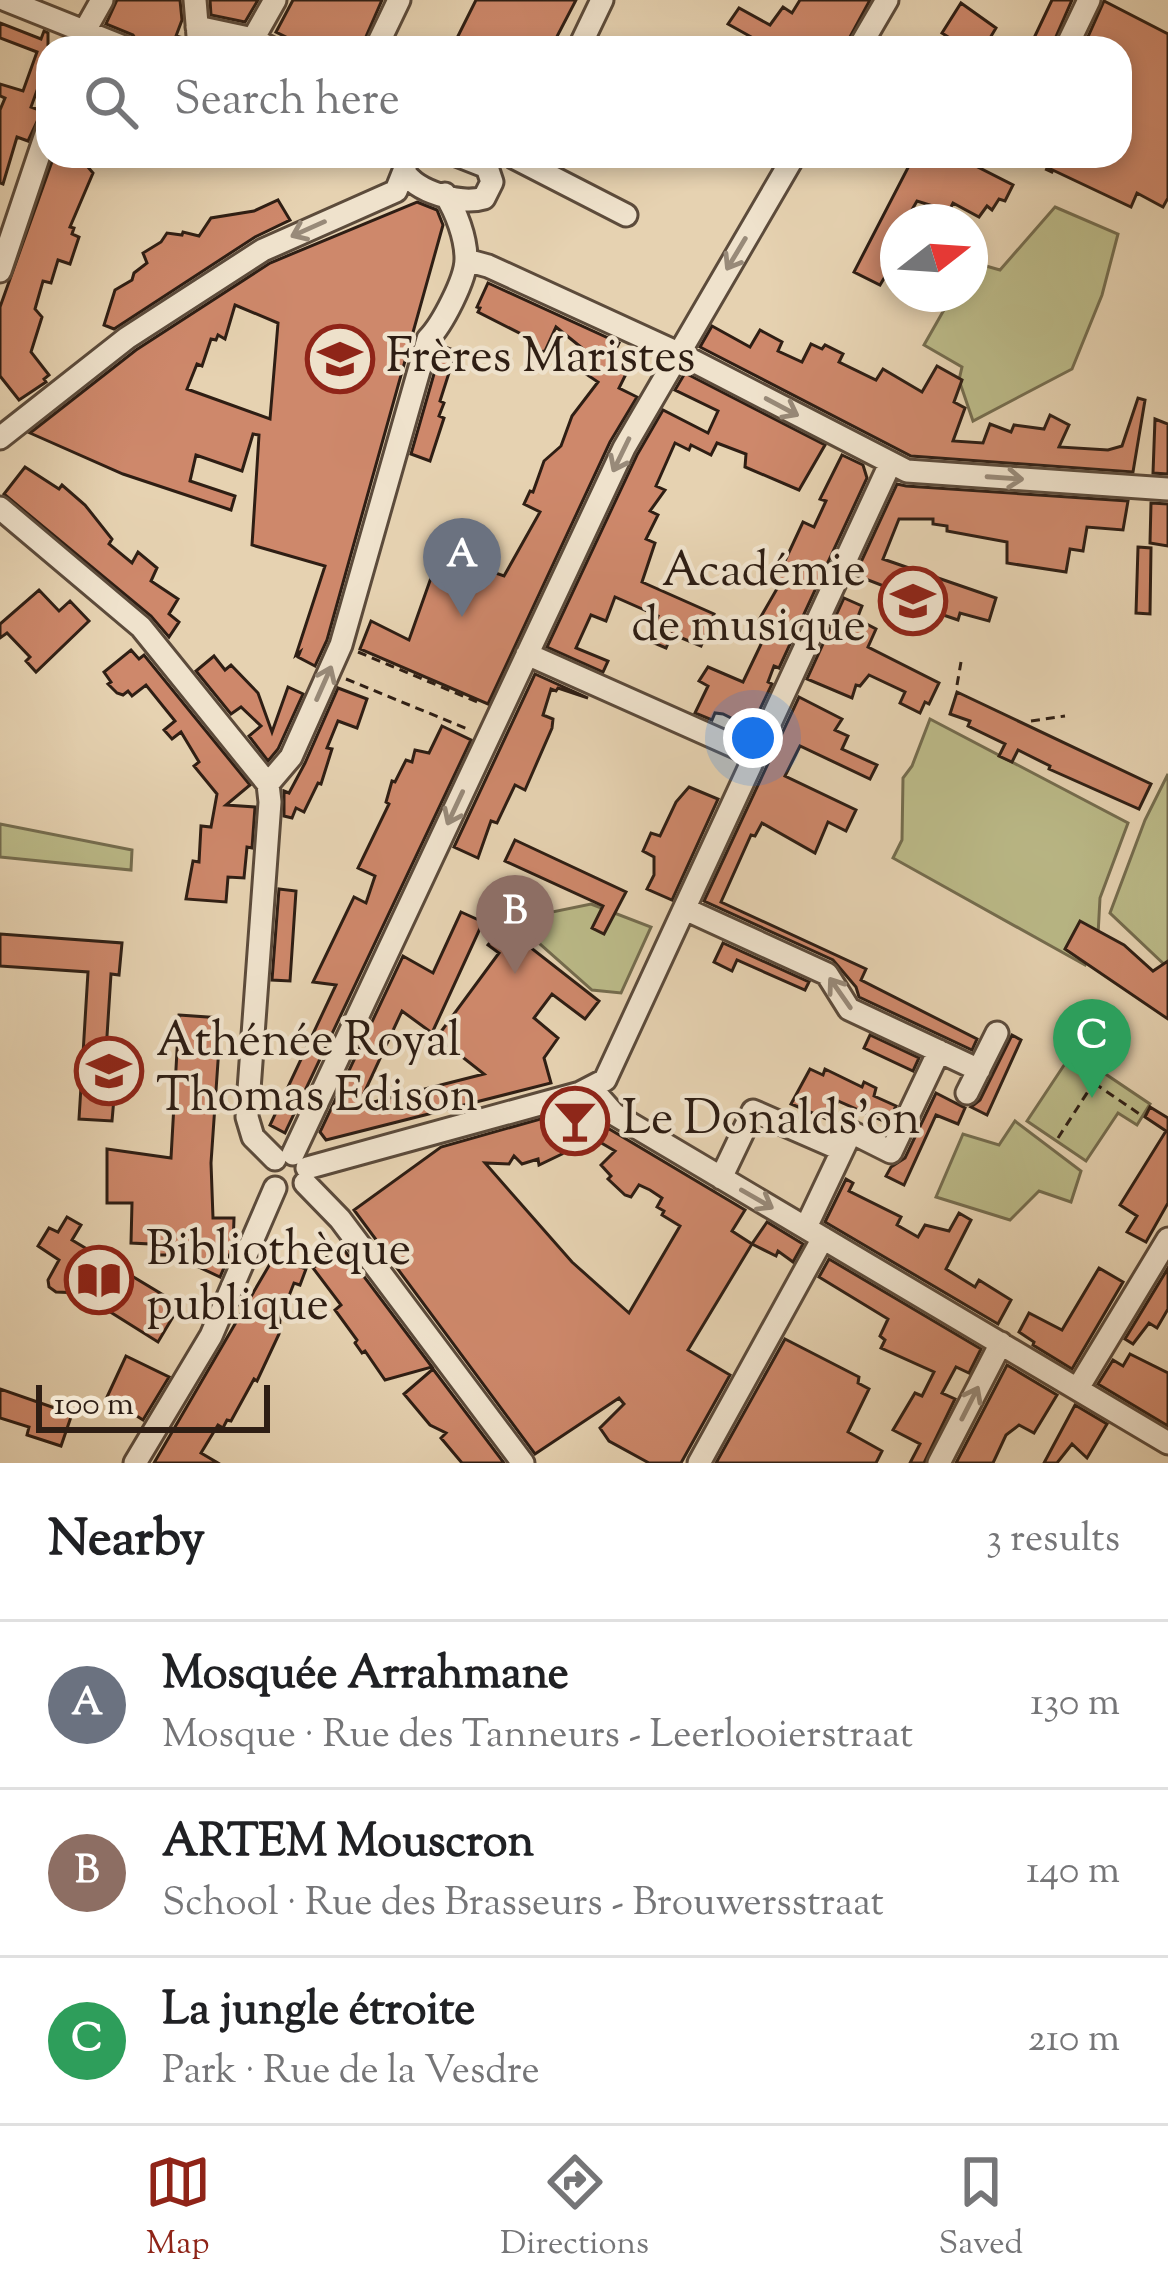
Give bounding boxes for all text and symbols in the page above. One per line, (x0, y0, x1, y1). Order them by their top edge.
search box (36, 36, 1132, 168)
icon: search (78, 69, 144, 135)
text: Search here (174, 70, 400, 135)
north arrow (880, 204, 988, 312)
one-way arrow (291, 219, 327, 241)
one-way arrow (724, 236, 748, 270)
school or university icon: Frères Maristes (305, 324, 375, 394)
place label: Frères Maristes (386, 325, 695, 394)
one-way arrow (763, 396, 798, 419)
one-way arrow (609, 436, 631, 472)
one-way arrow (985, 466, 1024, 489)
pin: A (423, 518, 501, 617)
place label: Académie de musique (631, 539, 866, 663)
school or university icon: Académie de musique (878, 566, 948, 636)
one-way arrow (315, 666, 337, 702)
your location (723, 708, 783, 768)
one-way arrow (443, 789, 465, 825)
pin: B (476, 875, 554, 974)
one-way arrow (828, 978, 853, 1010)
pin: C (1053, 999, 1131, 1098)
place label: Athénée Royal Thomas Edison (156, 1009, 478, 1133)
school or university icon: Athénée Royal Thomas Edison (74, 1036, 144, 1106)
bar icon: Le Donalds'on (540, 1086, 610, 1156)
place label: Le Donalds'on (622, 1087, 920, 1156)
one-way arrow (739, 1187, 774, 1211)
place label: Bibliothèque publique (146, 1218, 411, 1342)
library icon: Bibliothèque publique (64, 1245, 134, 1315)
scale bar (36, 1379, 270, 1432)
text: 100 m (54, 1382, 134, 1430)
one-way arrow (959, 1385, 982, 1421)
text: Nearby (48, 1505, 205, 1578)
text: 3 results (986, 1513, 1120, 1569)
text: Mosquée Arrahmane (162, 1644, 569, 1709)
text: A (71, 1677, 103, 1733)
text: 130 m (1030, 1677, 1120, 1733)
text: Mosque · Rue des Tanneurs - Leerlooierstraat (162, 1709, 913, 1765)
text: ARTEM Mouscron (162, 1812, 534, 1877)
text: B (75, 1845, 99, 1901)
text: 140 m (1026, 1845, 1120, 1901)
text: School · Rue des Brasseurs - Brouwersstraat (162, 1877, 884, 1933)
text: La jungle étroite (162, 1980, 475, 2045)
text: C (71, 2013, 103, 2069)
text: 210 m (1028, 2013, 1120, 2069)
text: Park · Rue de la Vesdre (162, 2045, 540, 2101)
tab: Map (145, 2149, 211, 2269)
tab: Directions (500, 2149, 649, 2269)
tab: Saved (939, 2149, 1023, 2269)

